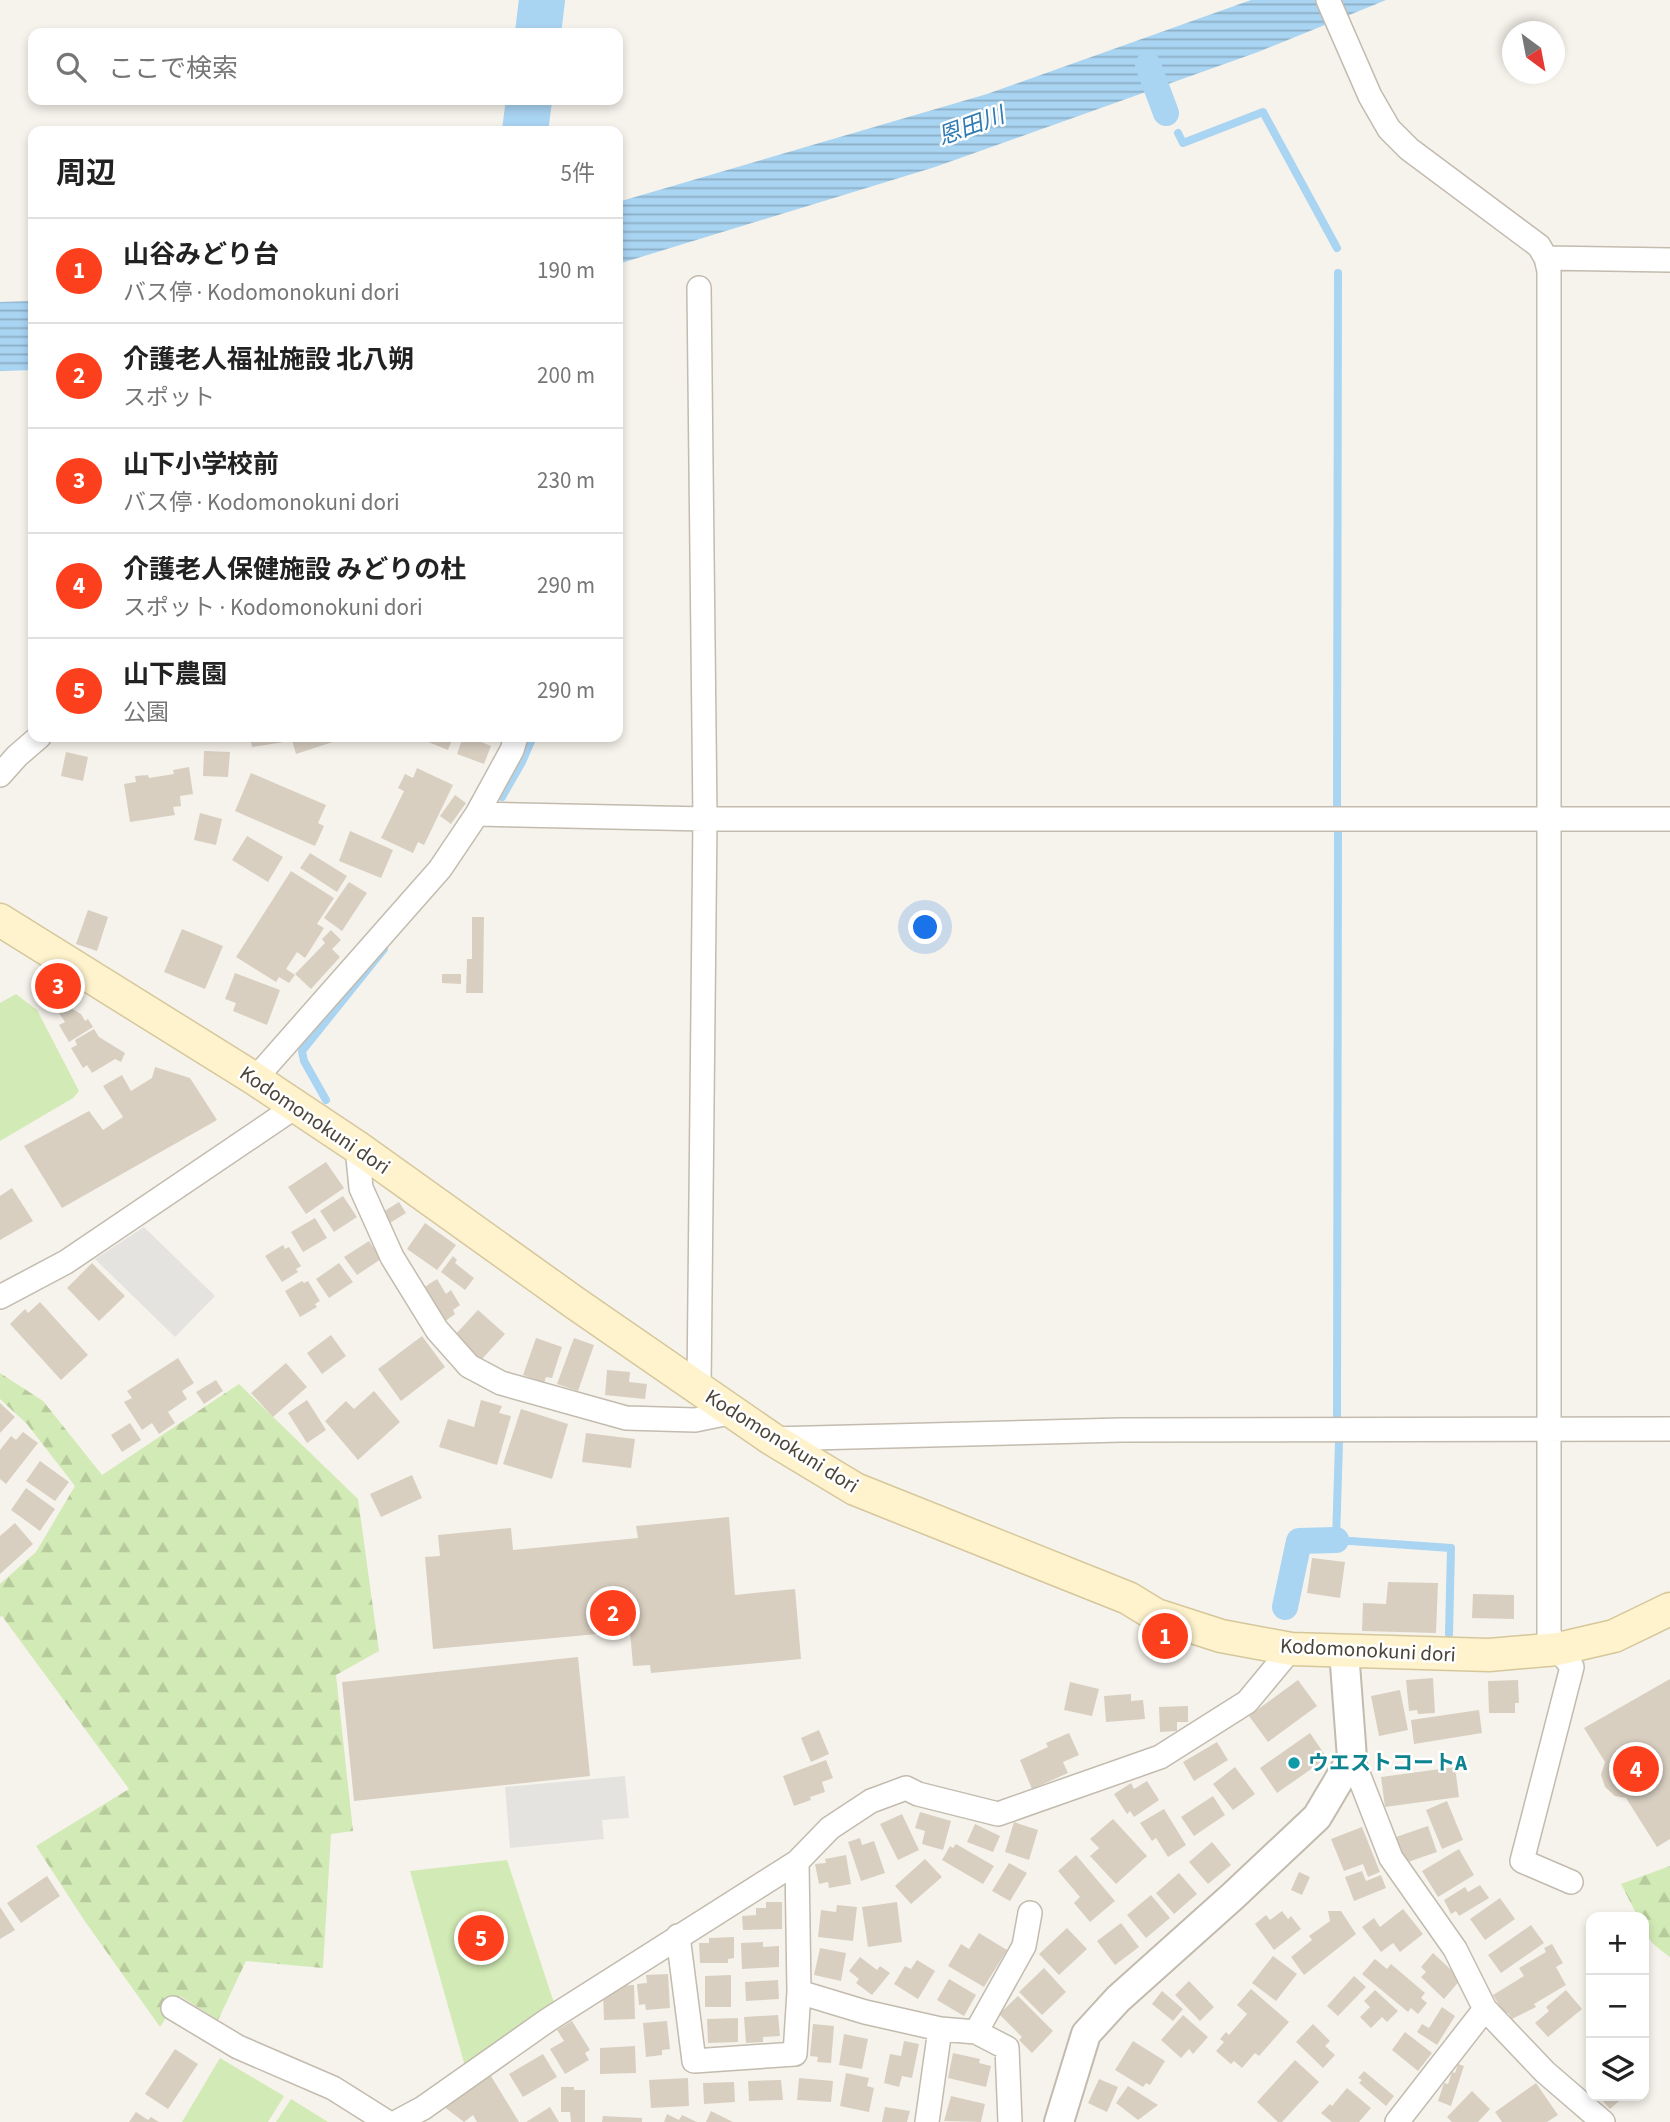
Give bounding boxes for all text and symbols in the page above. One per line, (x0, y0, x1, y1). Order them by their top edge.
north arrow (1502, 21, 1565, 84)
search box (28, 28, 623, 105)
icon: search (52, 48, 90, 86)
text: ここで検索 (108, 50, 238, 87)
water label: 恩田川 (933, 98, 1012, 153)
text: 周辺 (56, 152, 116, 195)
text: 5件 (561, 157, 595, 190)
text: 山谷みどり台 (123, 236, 279, 273)
text: 1 (73, 254, 85, 287)
text: 190 m (537, 254, 595, 287)
text: バス停 · Kodomonokuni dori (123, 276, 400, 309)
text: 介護老人福祉施設 北八朔 (123, 341, 414, 378)
text: 2 (73, 359, 85, 392)
text: 200 m (537, 359, 595, 392)
text: スポット (123, 381, 215, 414)
text: 山下小学校前 (123, 446, 279, 483)
text: 3 (73, 464, 85, 497)
text: 230 m (537, 464, 595, 497)
text: バス停 · Kodomonokuni dori (123, 486, 400, 519)
text: 介護老人保健施設 みどりの杜 (123, 551, 466, 588)
text: 4 (73, 569, 85, 602)
text: 290 m (537, 569, 595, 602)
text: スポット · Kodomonokuni dori (123, 591, 423, 624)
text: 山下農園 (123, 656, 227, 693)
text: 5 (73, 674, 85, 707)
text: 290 m (537, 674, 595, 707)
text: 公園 (123, 696, 169, 729)
your location (908, 910, 942, 944)
pin: 3 (35, 960, 81, 1012)
street label: Kodomonokuni dori (234, 1058, 396, 1182)
street label: Kodomonokuni dori (699, 1382, 865, 1500)
pin: 2 (590, 1587, 636, 1639)
pin: 1 (1142, 1610, 1188, 1662)
street label: Kodomonokuni dori (1279, 1630, 1457, 1670)
pin: 4 (1613, 1743, 1659, 1795)
place label: ウエストコートA (1308, 1748, 1468, 1778)
marker: ウエストコートA (1286, 1755, 1302, 1771)
pin: 5 (458, 1912, 504, 1964)
map controls (1586, 1912, 1649, 2101)
button: + (1586, 1912, 1649, 1975)
button: − (1586, 1975, 1649, 2038)
button: layers (1586, 2038, 1649, 2101)

